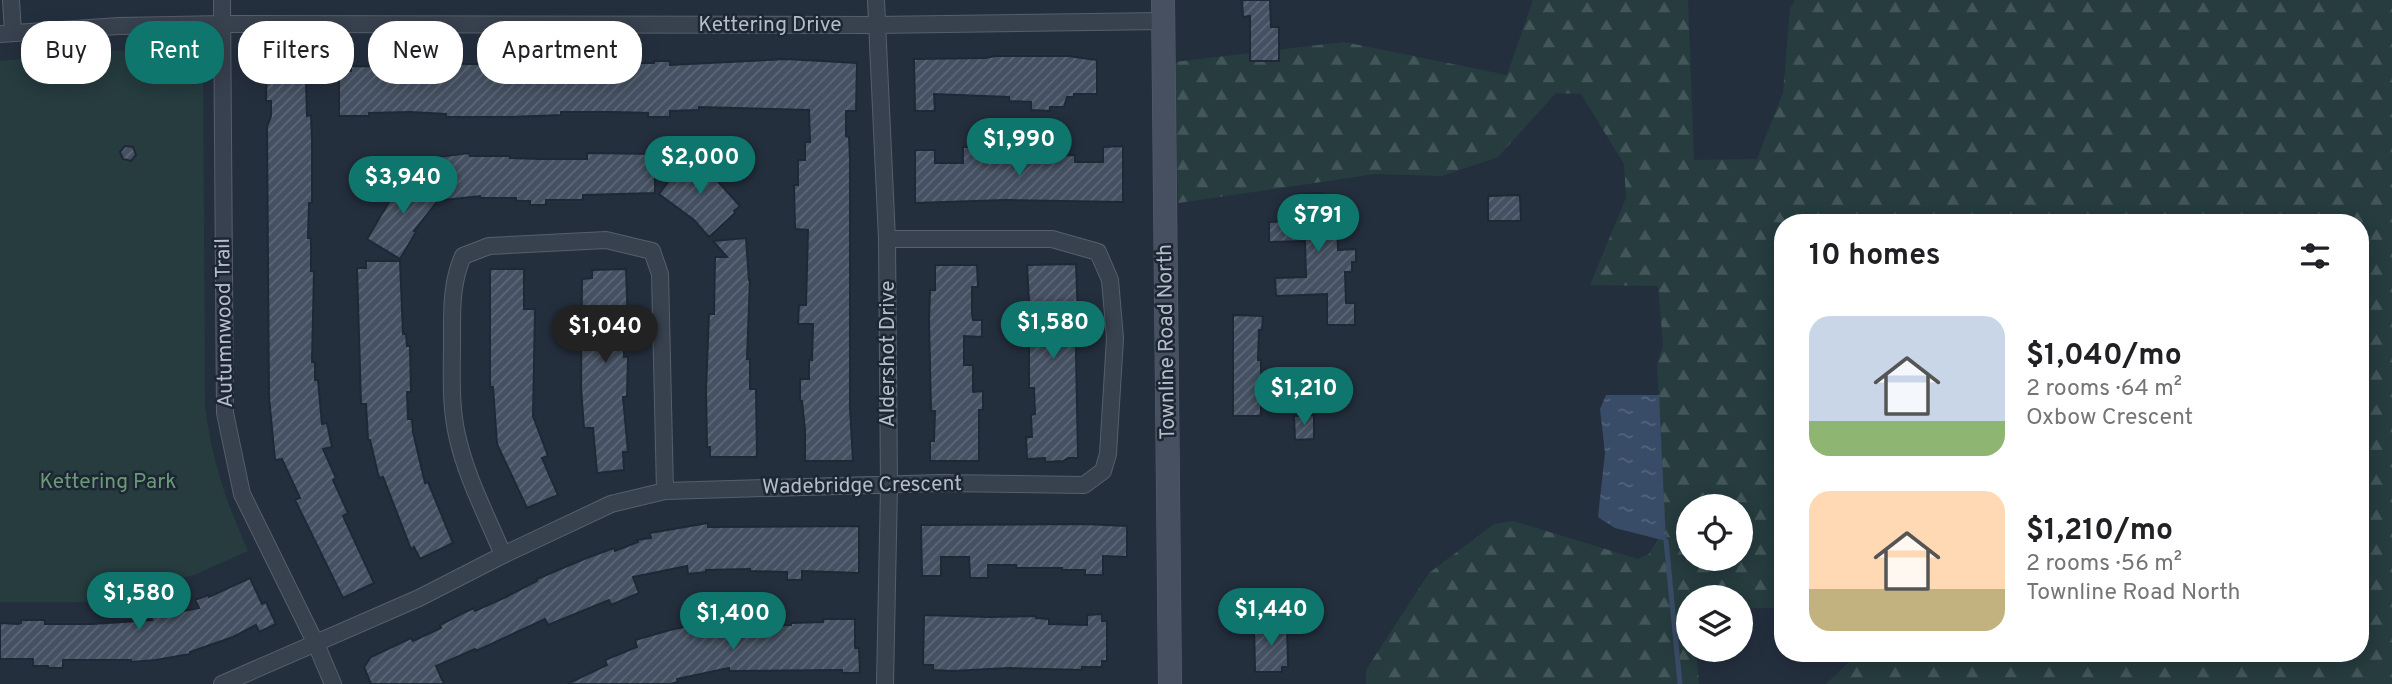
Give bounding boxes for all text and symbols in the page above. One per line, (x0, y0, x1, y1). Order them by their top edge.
street label: Kettering Drive (698, 12, 842, 39)
chip: Buy (21, 21, 111, 84)
chip: Rent (125, 21, 224, 84)
chip: Filters (238, 21, 354, 84)
chip: New (368, 21, 463, 84)
chip: Apartment (477, 21, 642, 84)
pin: $1,990 (962, 118, 1076, 178)
text: $1,990 (983, 126, 1055, 155)
pin: $2,000 (643, 136, 757, 196)
text: $2,000 (660, 144, 740, 173)
pin: $3,940 (346, 156, 460, 216)
text: $3,940 (365, 164, 441, 193)
pin: $791 (1277, 194, 1359, 254)
text: $791 (1293, 202, 1343, 231)
icon: filters (2296, 237, 2334, 275)
street label: Autumnwood Trail (210, 238, 240, 408)
text: 10 homes (1809, 238, 1940, 275)
street label: Townline Road North (1152, 244, 1182, 440)
street label: Aldershot Drive (875, 280, 902, 428)
pin: $1,580 (996, 302, 1110, 361)
pin: $1,040 (548, 306, 662, 365)
text: $1,580 (1017, 309, 1089, 338)
text: $1,040 (568, 313, 642, 342)
text: $1,040/mo (2026, 338, 2182, 375)
icon: home (1865, 344, 1949, 428)
pin: $1,210 (1247, 368, 1361, 427)
text: $1,210 (1270, 375, 1338, 404)
text: 2 rooms · 64 m² (2026, 375, 2182, 404)
text: Oxbow Crescent (2026, 404, 2193, 433)
park label: Kettering Park (40, 469, 176, 496)
street label: Wadebridge Crescent (762, 471, 962, 501)
map controls (1676, 494, 1753, 662)
button: locate (1676, 494, 1753, 571)
text: $1,210/mo (2026, 513, 2173, 550)
icon: home (1865, 519, 1949, 603)
text: 2 rooms · 56 m² (2026, 550, 2182, 579)
pin: $1,580 (82, 572, 196, 632)
text: Townline Road North (2026, 579, 2240, 608)
text: $1,580 (103, 580, 175, 609)
button: layers (1676, 585, 1753, 662)
pin: $1,440 (1214, 588, 1328, 648)
pin: $1,400 (676, 592, 790, 652)
text: $1,440 (1234, 596, 1308, 625)
text: $1,400 (696, 600, 770, 629)

